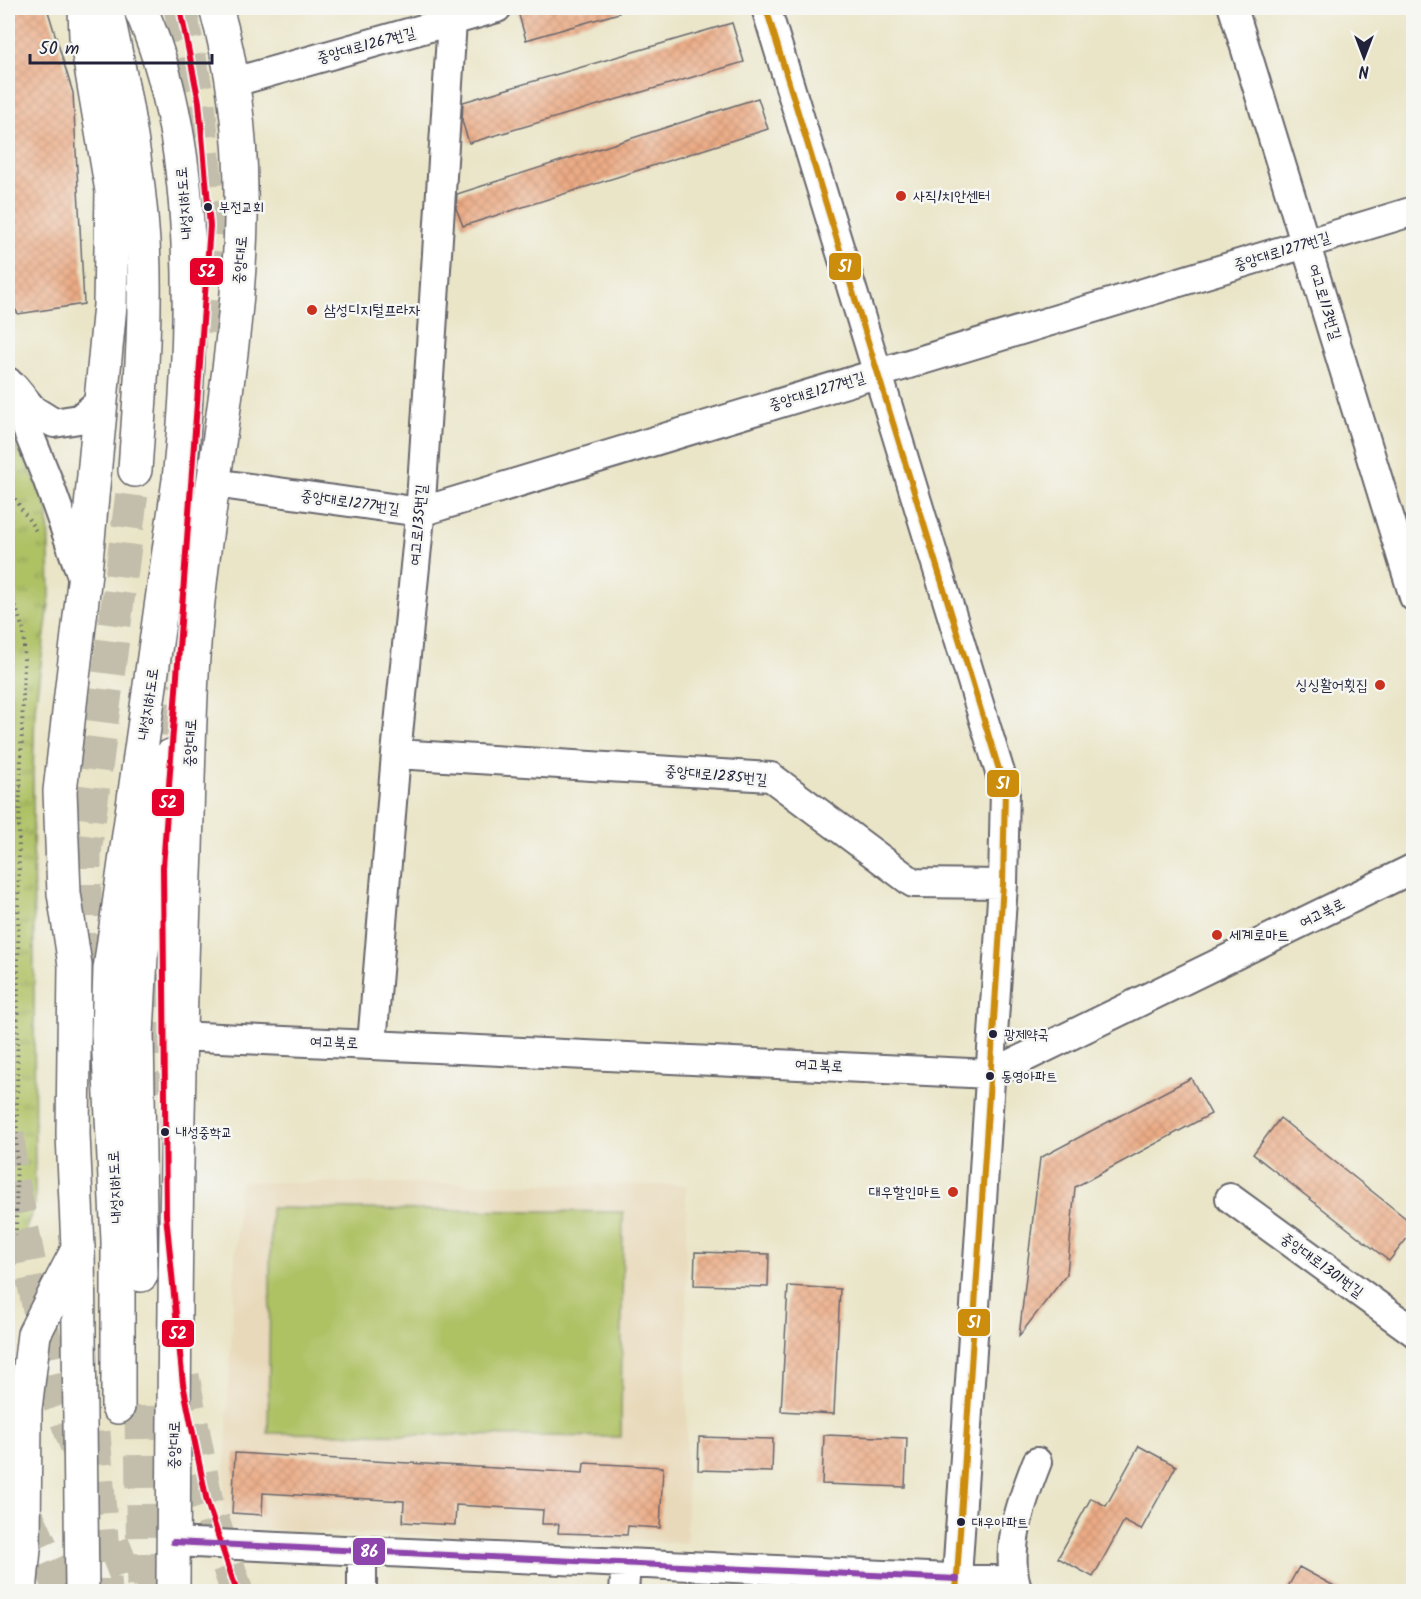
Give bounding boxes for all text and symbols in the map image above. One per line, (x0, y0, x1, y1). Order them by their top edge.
street label: 중앙대로1267번길 (314, 21, 418, 71)
scale bar (30, 27, 212, 65)
north arrow (1334, 27, 1394, 87)
text: 50 m (39, 35, 79, 64)
text: N (1359, 58, 1369, 83)
street label: 내성지하도로 (170, 166, 200, 240)
place label: 사직1치안센터 (913, 185, 990, 209)
marker: 사직1치안센터 (894, 189, 908, 203)
place label: 부전교회 (219, 197, 264, 219)
marker: 부전교회 (202, 201, 214, 213)
street label: 중앙대로1277번길 (1231, 226, 1333, 278)
street label: 중앙대로 (227, 235, 255, 285)
line badge: 51 (828, 252, 862, 281)
text: 51 (838, 255, 852, 280)
line badge: 52 (189, 257, 224, 286)
text: 52 (197, 260, 216, 285)
street label: 여고로113번길 (1301, 261, 1347, 343)
place label: 삼성디지털프라자 (324, 299, 421, 323)
marker: 삼성디지털프라자 (305, 303, 319, 317)
street label: 중앙대로1277번길 (766, 366, 868, 418)
street label: 여고로135번길 (403, 483, 435, 567)
street label: 중앙대로1277번길 (299, 484, 401, 522)
street label: 내성지하도로 (132, 667, 166, 742)
place label: 싱싱활어횟집 (1296, 674, 1368, 698)
marker: 싱싱활어횟집 (1373, 678, 1387, 692)
street label: 중앙대로 (178, 718, 204, 768)
street label: 중앙대로1285번길 (664, 760, 768, 792)
line badge: 51 (986, 769, 1020, 798)
text: 51 (996, 772, 1010, 797)
line badge: 52 (151, 788, 185, 817)
text: 52 (158, 791, 177, 816)
street label: 여고북로 (1295, 893, 1349, 935)
place label: 세계로마트 (1229, 924, 1289, 948)
marker: 세계로마트 (1210, 928, 1224, 942)
place label: 광제약국 (1004, 1024, 1049, 1046)
marker: 광제약국 (987, 1028, 999, 1040)
street label: 여고북로 (309, 1030, 359, 1056)
street label: 여고북로 (794, 1053, 844, 1079)
place label: 동영아파트 (1001, 1066, 1057, 1088)
marker: 동영아파트 (984, 1070, 996, 1082)
place label: 내성중학교 (176, 1122, 232, 1144)
marker: 내성중학교 (159, 1126, 171, 1138)
street label: 내성지하도로 (102, 1150, 130, 1224)
place label: 대우할인마트 (869, 1181, 941, 1205)
marker: 대우할인마트 (946, 1185, 960, 1199)
street label: 중앙대로1301번길 (1275, 1227, 1368, 1304)
line badge: 51 (957, 1308, 991, 1337)
text: 51 (967, 1311, 981, 1336)
line badge: 52 (161, 1319, 195, 1348)
text: 52 (168, 1322, 187, 1347)
street label: 중앙대로 (163, 1421, 187, 1469)
place label: 대우아파트 (972, 1512, 1028, 1534)
marker: 대우아파트 (955, 1516, 967, 1528)
line badge: 86 (352, 1537, 386, 1566)
text: 86 (360, 1540, 378, 1565)

